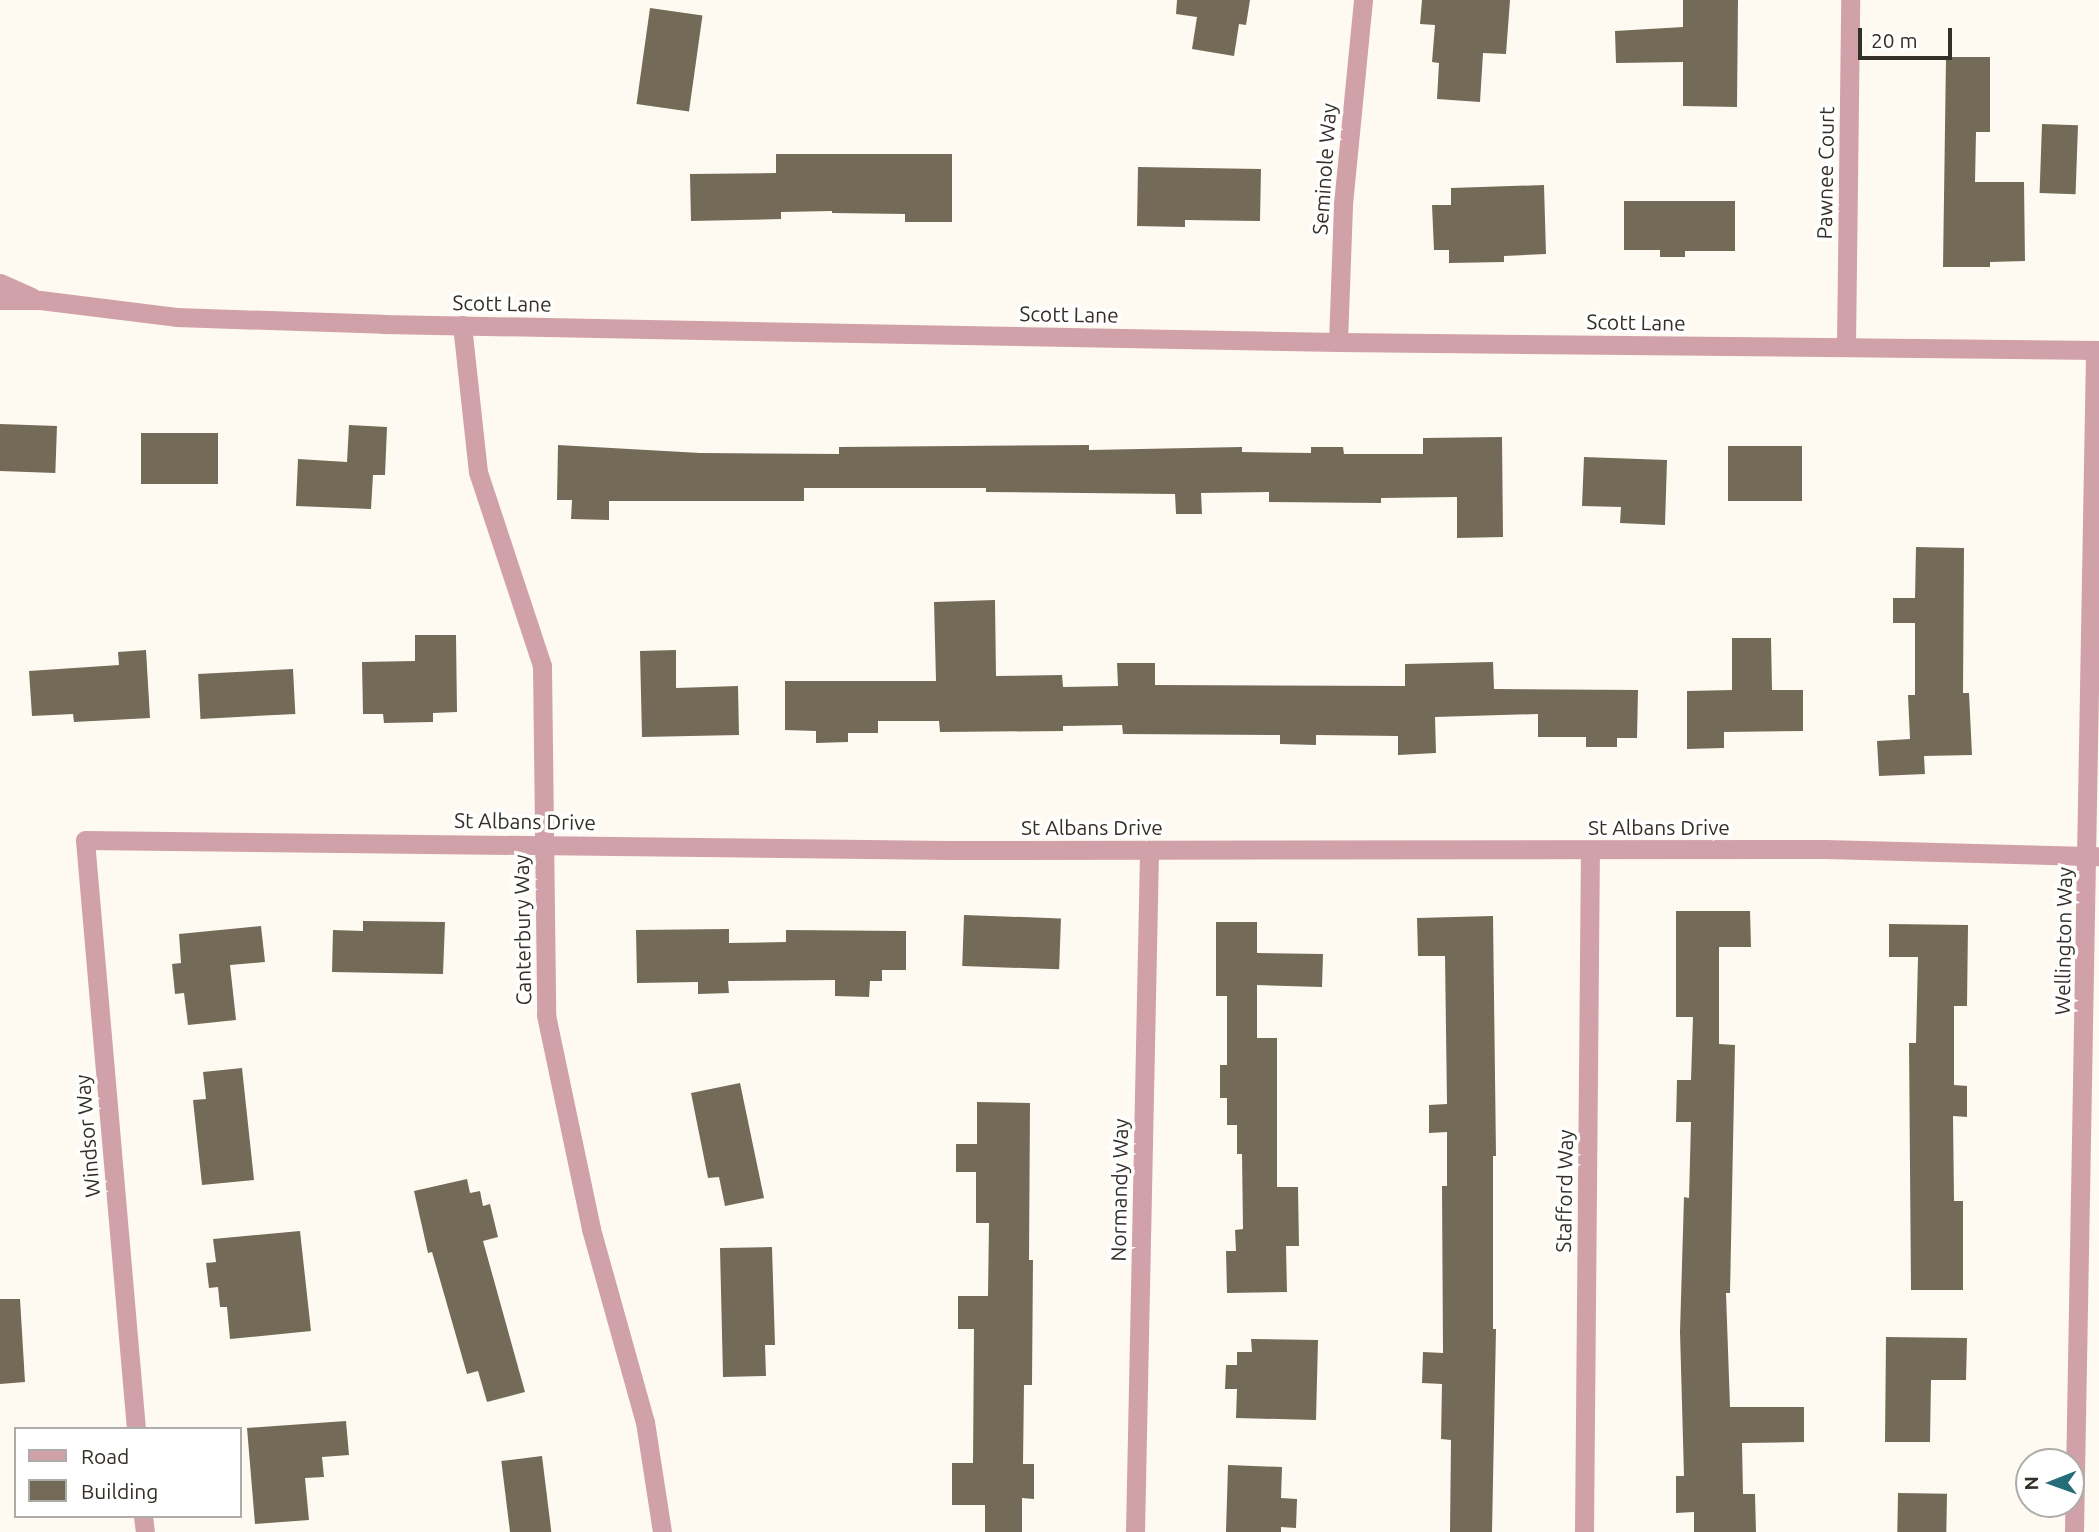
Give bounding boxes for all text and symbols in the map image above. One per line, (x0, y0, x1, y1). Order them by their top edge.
scale bar (1861, 14, 1955, 58)
text: 20 m (1871, 28, 1918, 52)
street label: Seminole Way (1307, 102, 1341, 236)
street label: Pawnee Court (1811, 106, 1839, 240)
street label: Scott Lane (452, 290, 552, 316)
street label: Scott Lane (1019, 301, 1119, 327)
street label: Scott Lane (1586, 309, 1686, 335)
street label: St Albans Drive (454, 807, 596, 835)
street label: St Albans Drive (1021, 814, 1163, 840)
street label: St Albans Drive (1588, 814, 1730, 840)
street label: Canterbury Way (508, 854, 536, 1006)
street label: Wellington Way (2049, 867, 2077, 1015)
street label: Windsor Way (69, 1073, 105, 1199)
street label: Normandy Way (1105, 1118, 1133, 1262)
street label: Stafford Way (1550, 1129, 1578, 1253)
legend (14, 1427, 242, 1518)
text: Road (81, 1444, 129, 1468)
north arrow (2015, 1448, 2085, 1518)
text: N (2020, 1476, 2042, 1491)
text: Building (81, 1479, 158, 1503)

